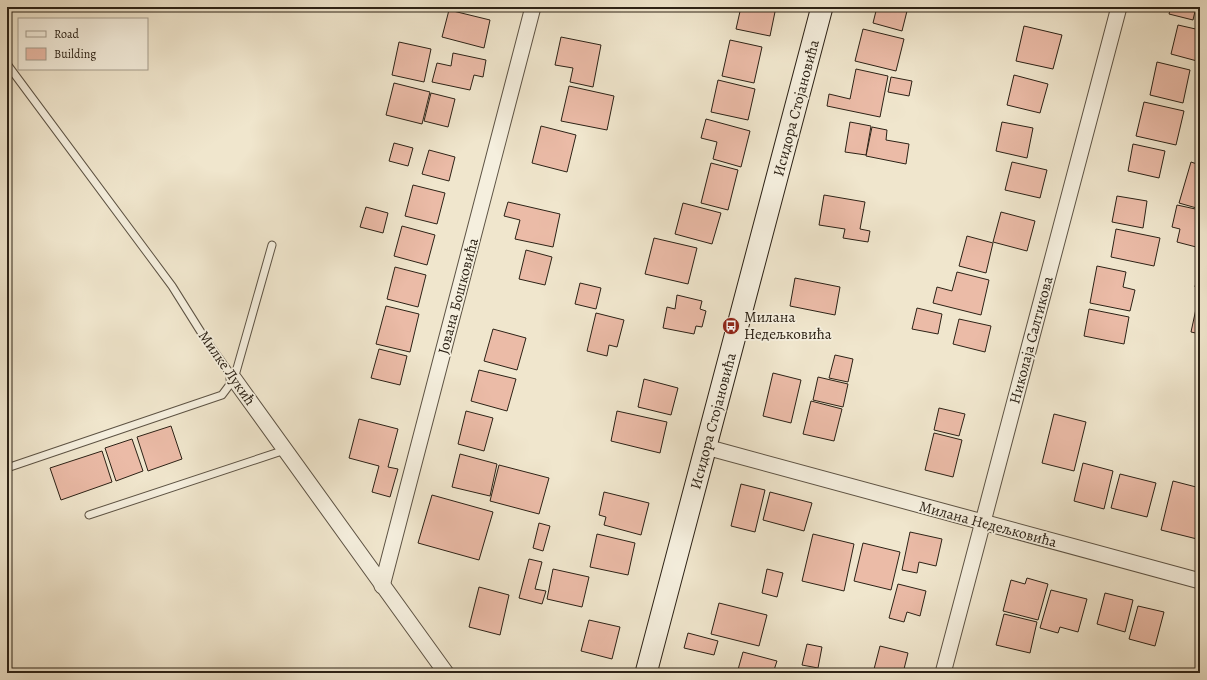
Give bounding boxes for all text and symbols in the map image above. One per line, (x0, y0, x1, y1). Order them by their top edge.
legend (18, 18, 148, 70)
text: Road (54, 26, 80, 42)
street label: Исидора Стојановића (768, 37, 824, 178)
text: Building (54, 46, 96, 62)
street label: Јована Бошковића (433, 236, 483, 356)
street label: Николаја Салтикова (1004, 274, 1058, 406)
place label: Милана Недељковића (744, 307, 832, 344)
bus stop icon: Милана Недељковића (721, 316, 741, 336)
street label: Милке Лукић (194, 327, 260, 409)
street label: Исидора Стојановића (685, 350, 741, 491)
street label: Милана Недељковића (917, 496, 1059, 552)

